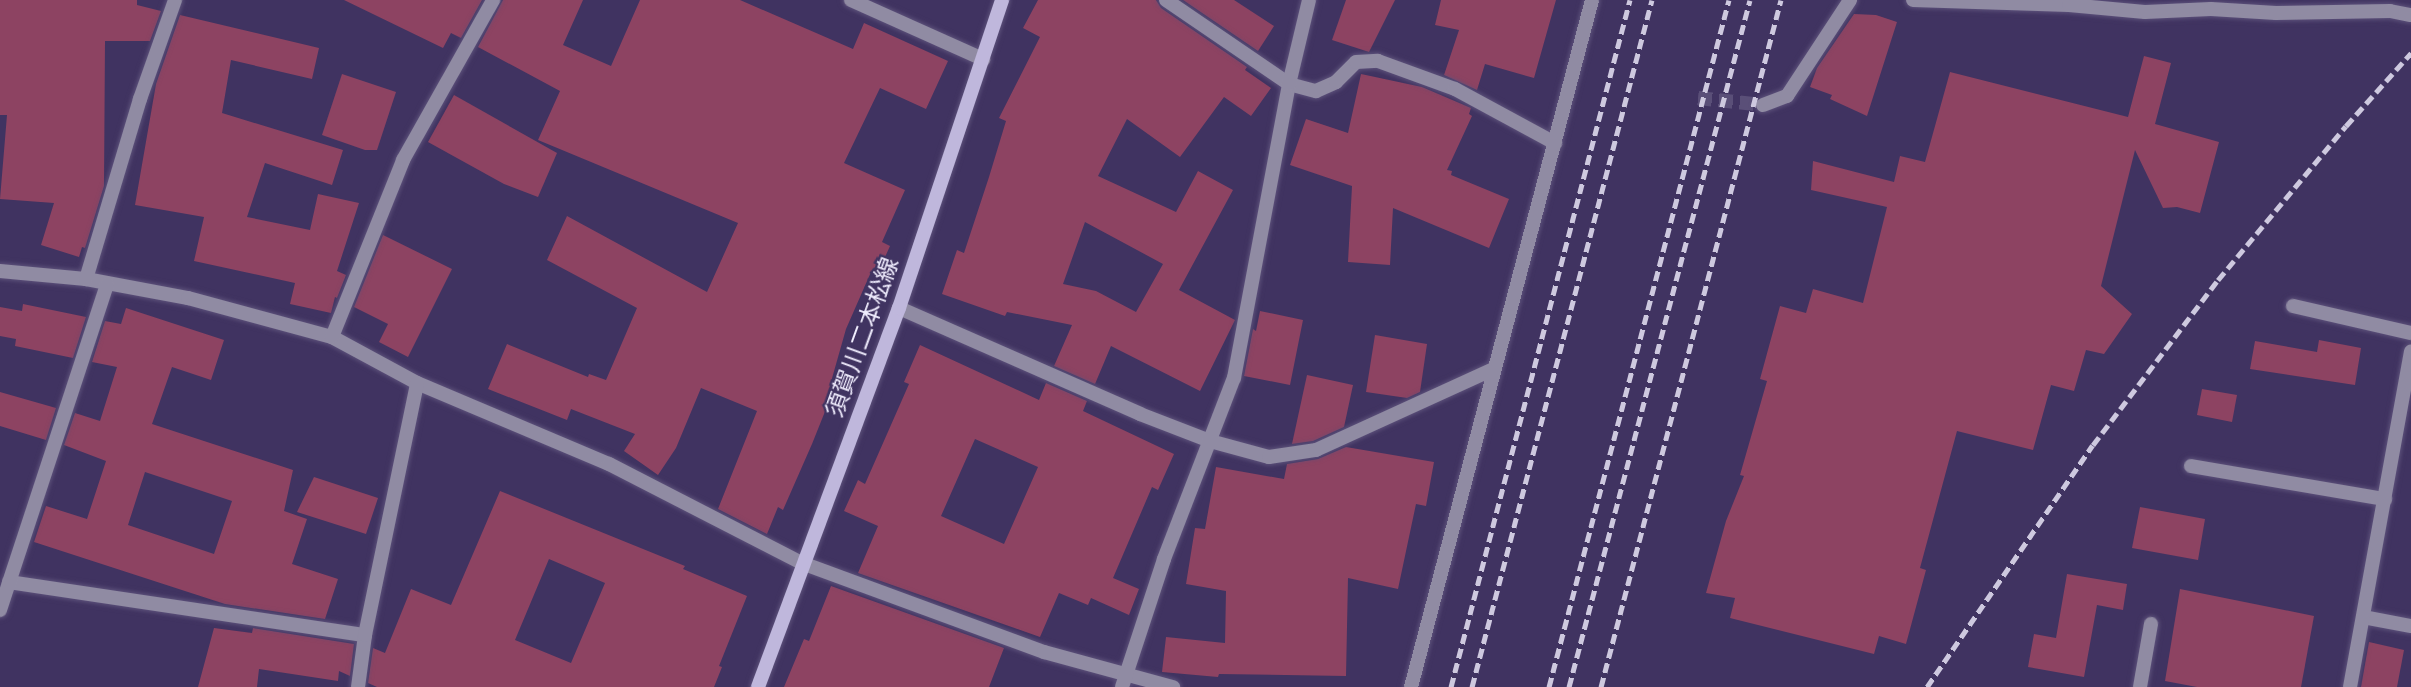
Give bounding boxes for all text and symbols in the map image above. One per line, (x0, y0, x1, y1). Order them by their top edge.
street label: 須賀川二本松線 (820, 253, 904, 421)

